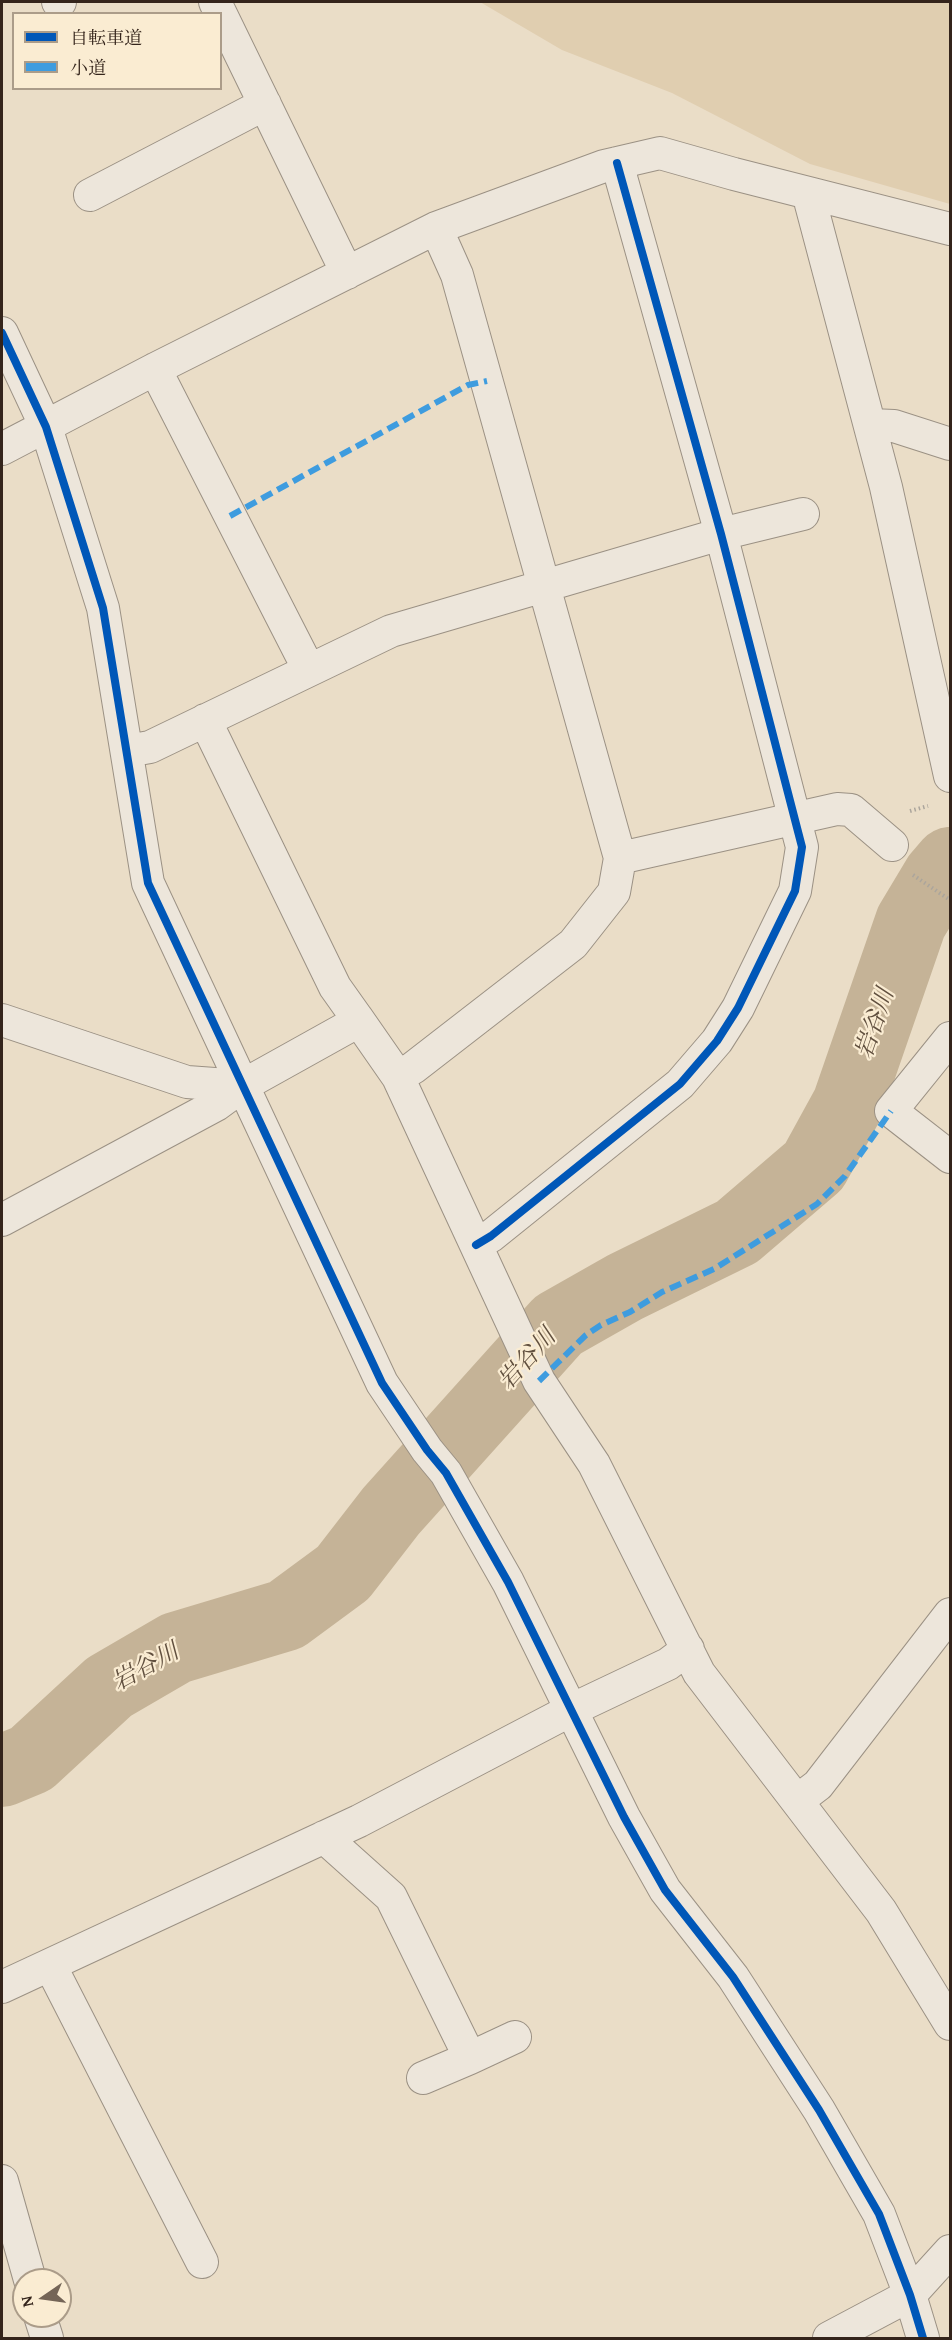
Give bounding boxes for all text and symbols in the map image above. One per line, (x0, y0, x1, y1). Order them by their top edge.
legend (12, 12, 222, 90)
text: 自転車道 (70, 24, 142, 51)
text: 小道 (70, 54, 106, 81)
water label: 岩谷川 (851, 985, 901, 1063)
water label: 岩谷川 (493, 1324, 563, 1396)
water label: 岩谷川 (108, 1638, 184, 1698)
north arrow (12, 2268, 72, 2328)
text: N (14, 2294, 39, 2310)

